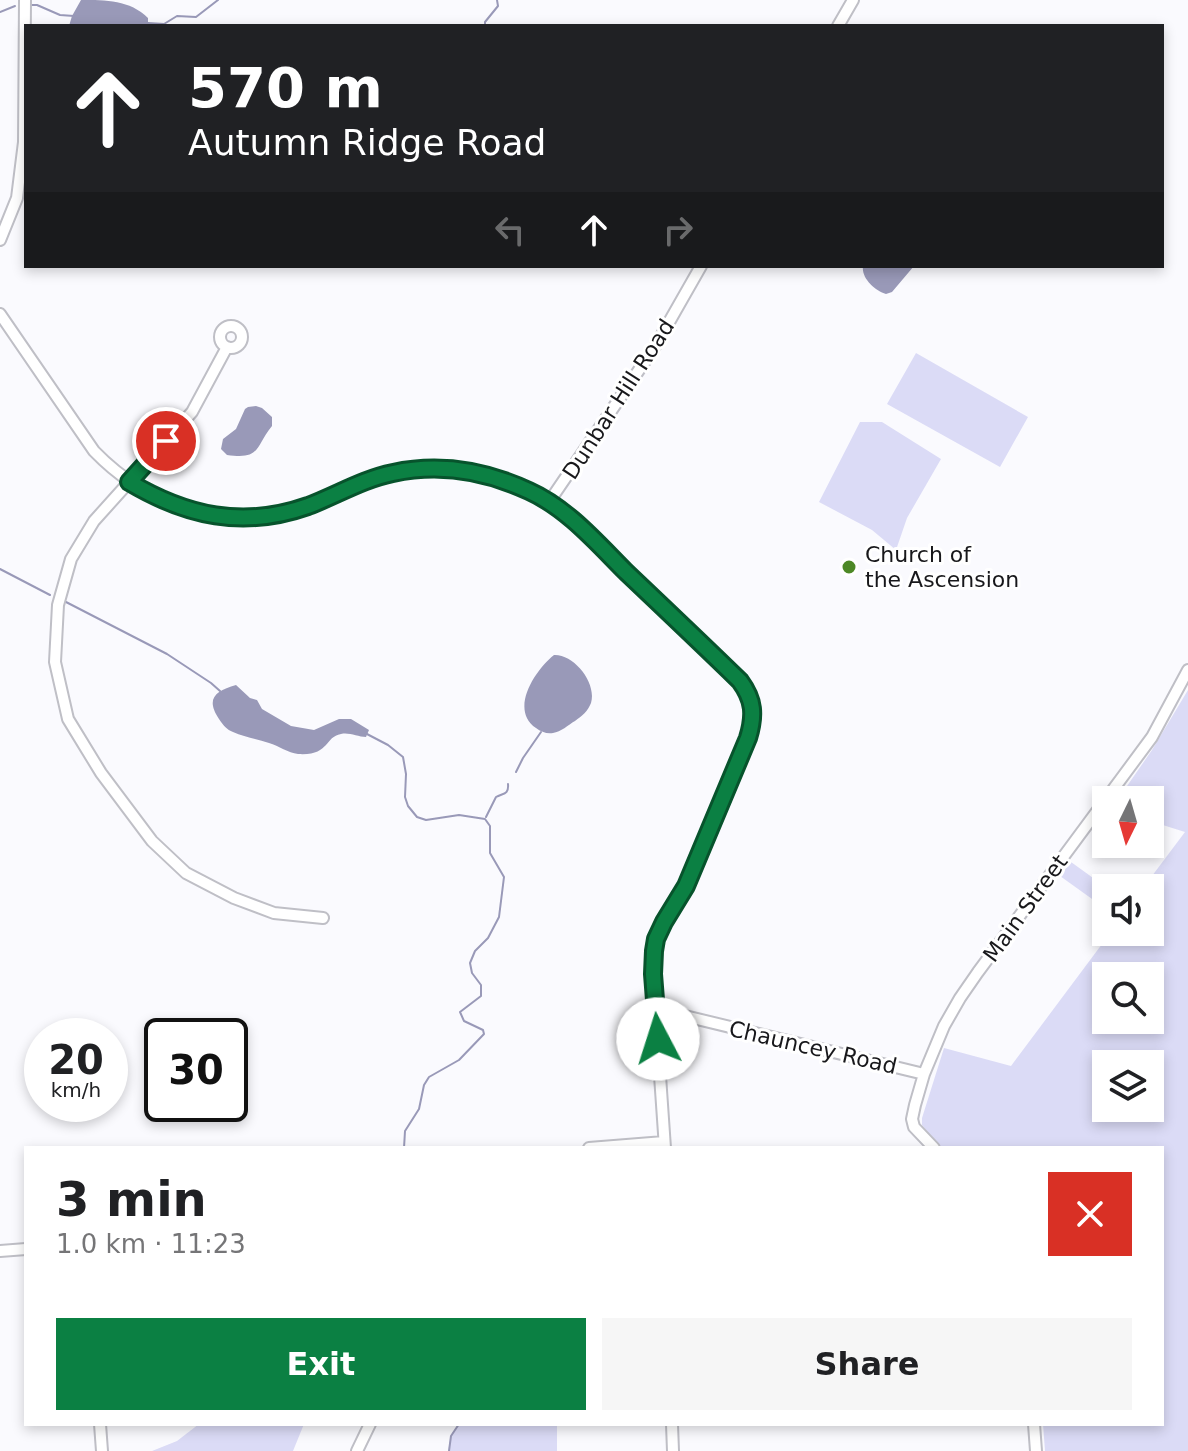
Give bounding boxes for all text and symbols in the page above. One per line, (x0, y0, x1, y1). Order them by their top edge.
text: 570 m (188, 55, 383, 120)
icon: ahead (56, 56, 160, 160)
text: Autumn Ridge Road (188, 122, 546, 163)
icon: left (488, 208, 532, 252)
icon: ahead (572, 208, 616, 252)
icon: right (656, 208, 700, 252)
street label: Dunbar Hill Road (557, 315, 679, 484)
pin (132, 407, 200, 475)
icon: arrive (144, 419, 188, 463)
place label: Church of the Ascension (865, 542, 1019, 592)
marker: Church of the Ascension (840, 558, 858, 576)
north arrow (1092, 786, 1164, 858)
map controls (1092, 786, 1164, 1122)
street label: Main Street (978, 850, 1073, 967)
button: sound (1092, 874, 1164, 946)
button: search (1092, 962, 1164, 1034)
position arrow (616, 997, 700, 1081)
street label: Chauncey Road (727, 1016, 899, 1079)
speed limit sign: 30 (144, 1018, 248, 1122)
text: 20 (48, 1037, 104, 1083)
button: layers (1092, 1050, 1164, 1122)
text: km/h (51, 1078, 101, 1102)
text: 3 min (56, 1171, 207, 1227)
button: close (1048, 1172, 1132, 1256)
text: 1.0 km · 11:23 (56, 1229, 246, 1259)
button: Exit (56, 1318, 586, 1410)
button: Share (602, 1318, 1132, 1410)

